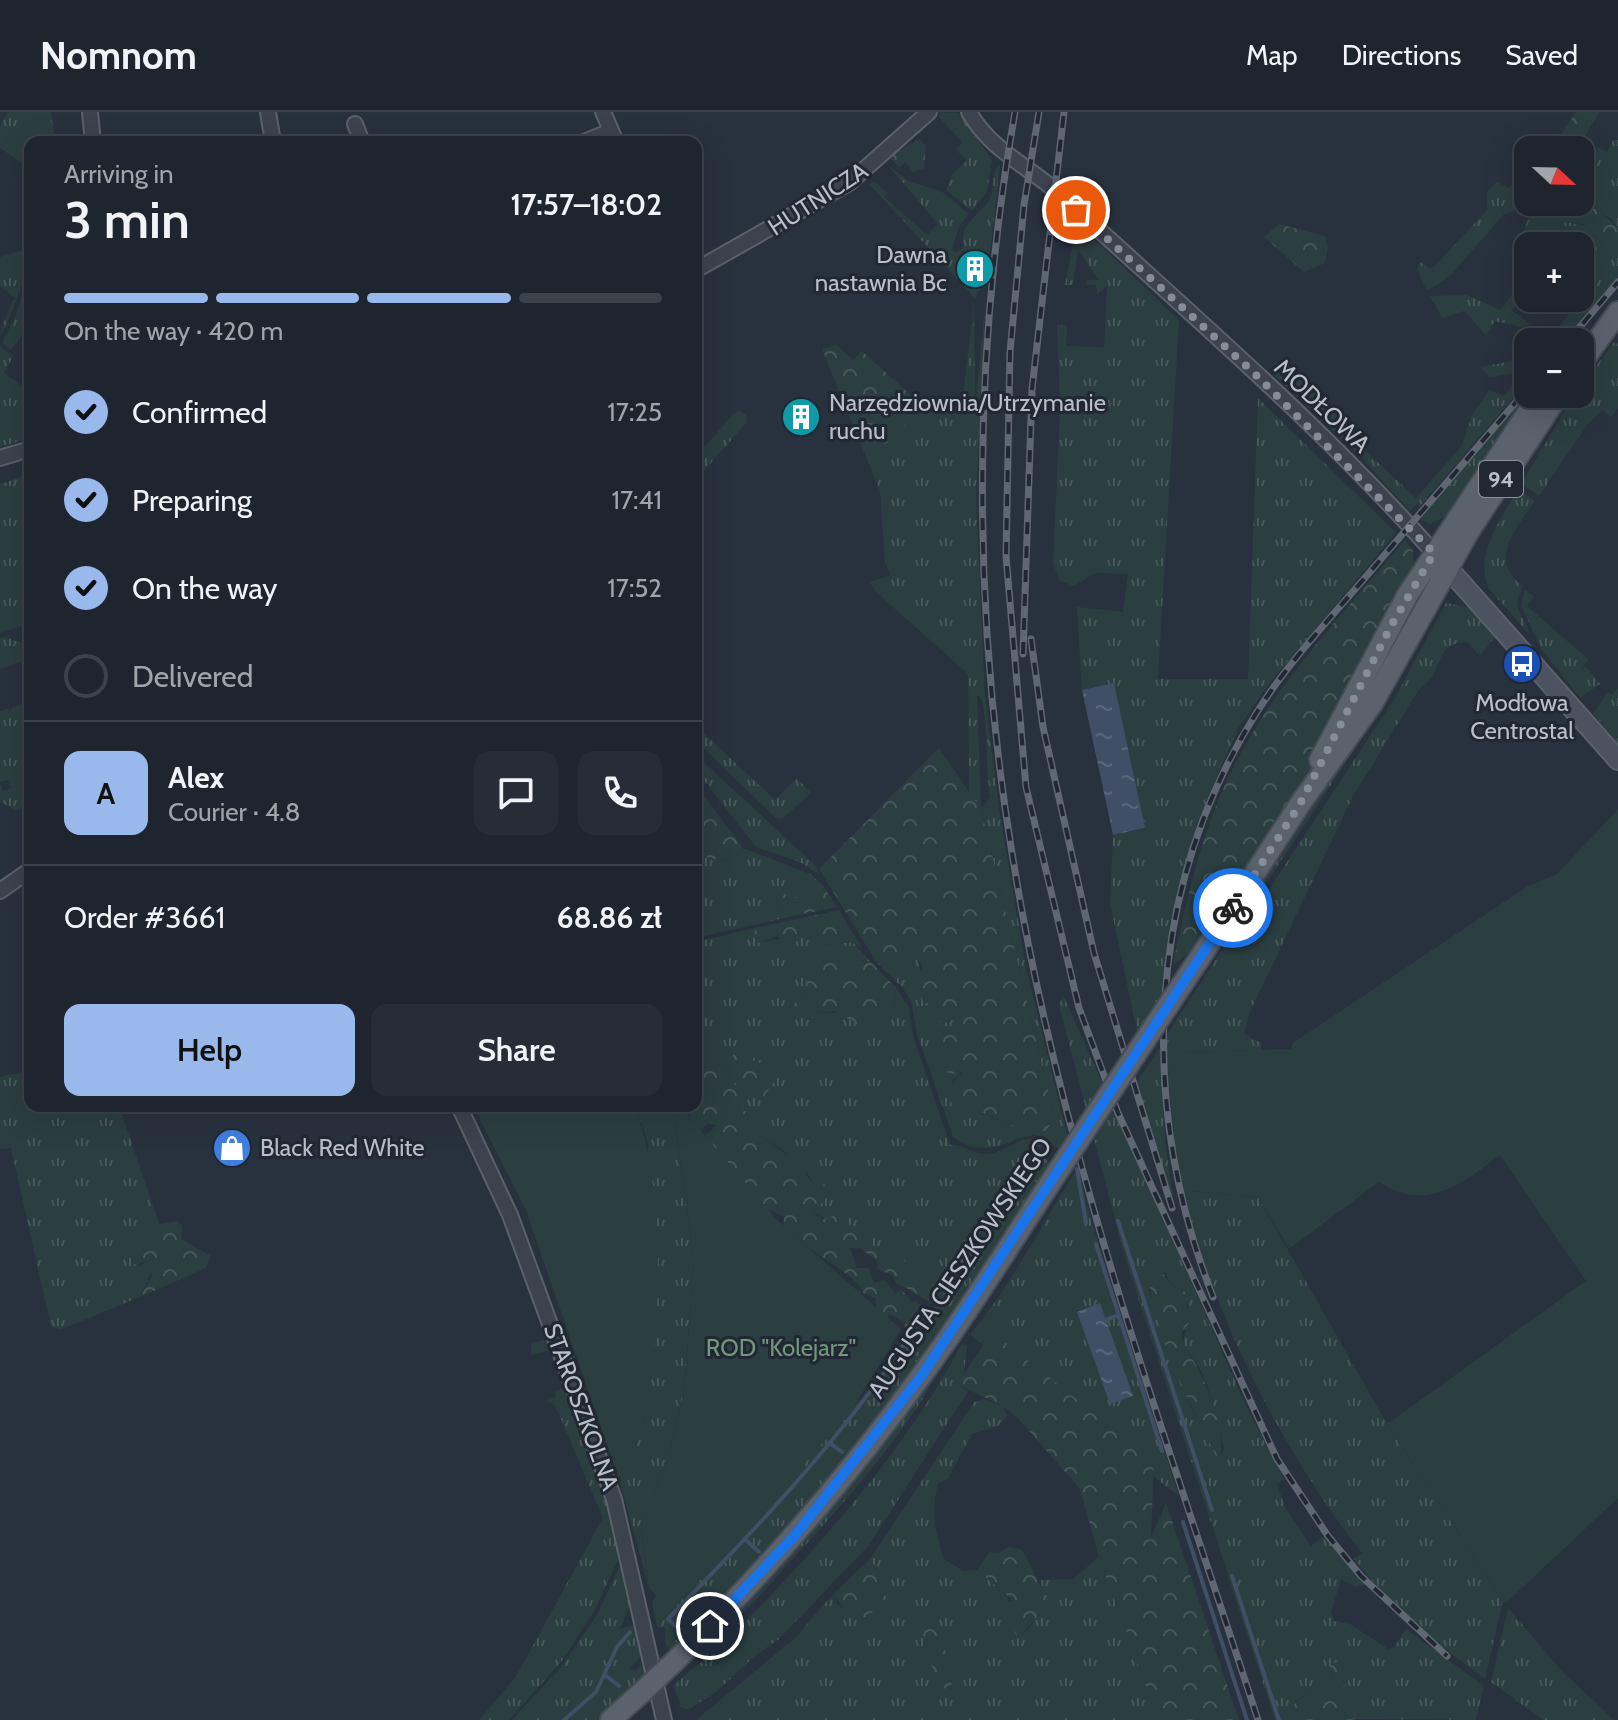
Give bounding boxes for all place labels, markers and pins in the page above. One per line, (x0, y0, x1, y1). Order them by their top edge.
pin (1042, 176, 1110, 244)
place label: Dawna nastawnia Bc (815, 240, 947, 297)
building icon: Dawna nastawnia Bc (954, 248, 996, 290)
place label: Narzędziownia/Utrzymanie ruchu (829, 388, 1106, 445)
building icon: Narzędziownia/Utrzymanie ruchu (780, 396, 822, 438)
bus stop icon: Modłowa Centrostal (1501, 643, 1543, 685)
place label: Modłowa Centrostal (1470, 688, 1574, 745)
shop icon: Black Red White (211, 1127, 253, 1169)
place label: Black Red White (260, 1133, 425, 1162)
pin (676, 1592, 744, 1660)

